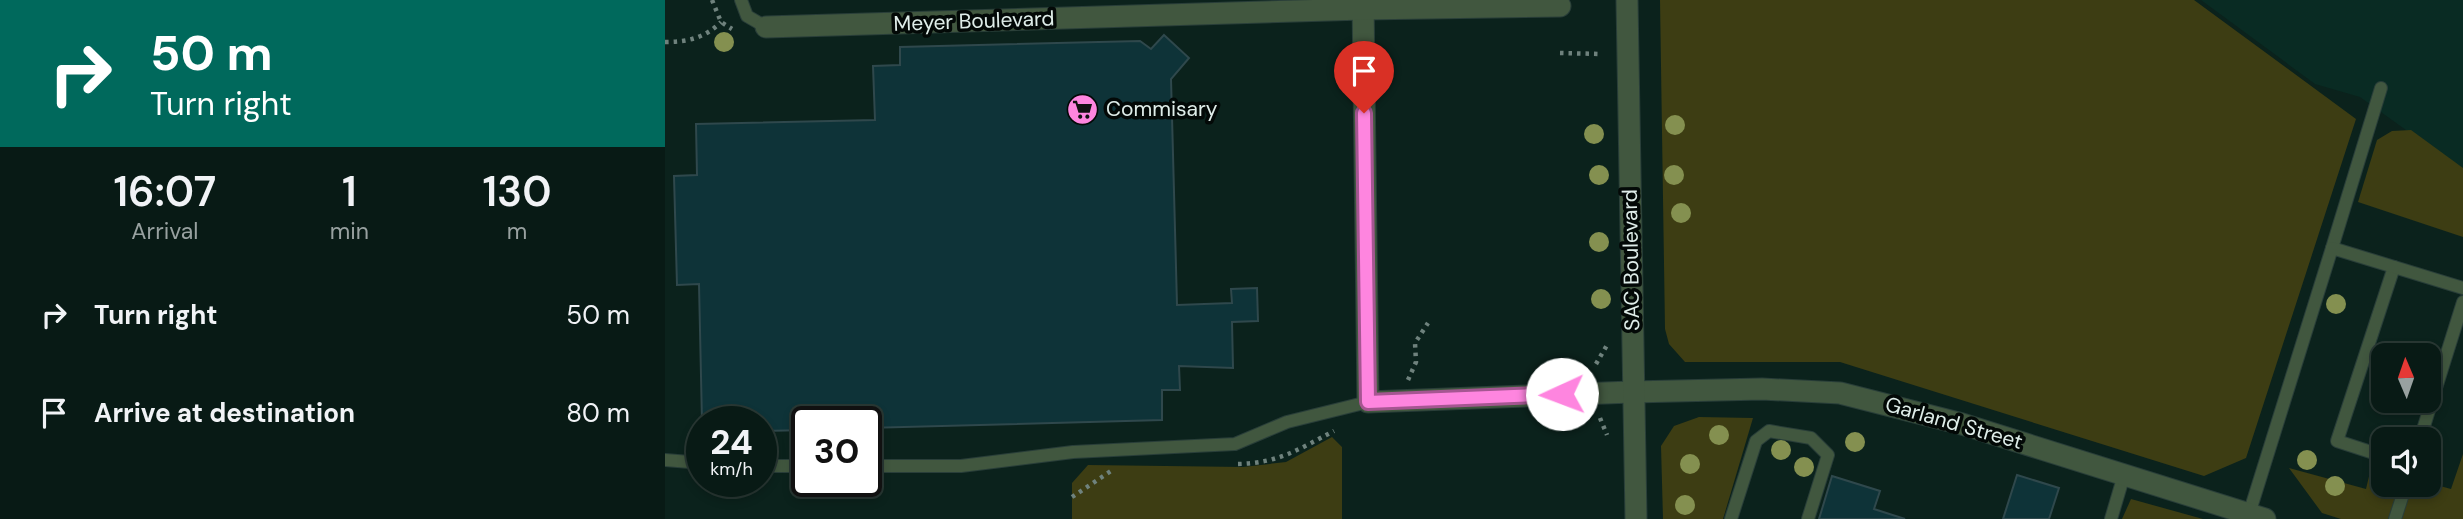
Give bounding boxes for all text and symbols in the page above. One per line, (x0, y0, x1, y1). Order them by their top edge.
street label: Meyer Boulevard (893, 4, 1055, 38)
text: 50 m (150, 21, 273, 85)
icon: right (35, 28, 126, 119)
pin (1334, 41, 1394, 113)
icon: arrive (1345, 52, 1383, 90)
text: Turn right (150, 83, 292, 125)
supermarket icon: Commisary (1066, 92, 1100, 126)
place label: Commisary (1106, 95, 1218, 123)
text: 16:07 (113, 164, 216, 219)
text: 1 (342, 164, 357, 219)
text: 130 (482, 164, 552, 219)
street label: SAC Boulevard (1616, 189, 1646, 331)
text: Arrival (131, 216, 198, 246)
text: min (330, 216, 369, 246)
text: m (507, 216, 527, 246)
icon: right (35, 296, 73, 334)
text: Turn right (94, 298, 218, 332)
text: 50 m (566, 298, 630, 332)
north arrow (2371, 343, 2441, 413)
map controls (2371, 343, 2441, 497)
position arrow (1525, 357, 1599, 431)
street label: Garland Street (1882, 390, 2026, 456)
icon: arrive (35, 394, 73, 432)
text: Arrive at destination (94, 396, 355, 430)
text: 80 m (566, 396, 630, 430)
speed limit sign: 30 (791, 406, 882, 497)
text: 24 (710, 419, 753, 465)
button: sound (2371, 427, 2441, 497)
text: km/h (710, 457, 753, 481)

